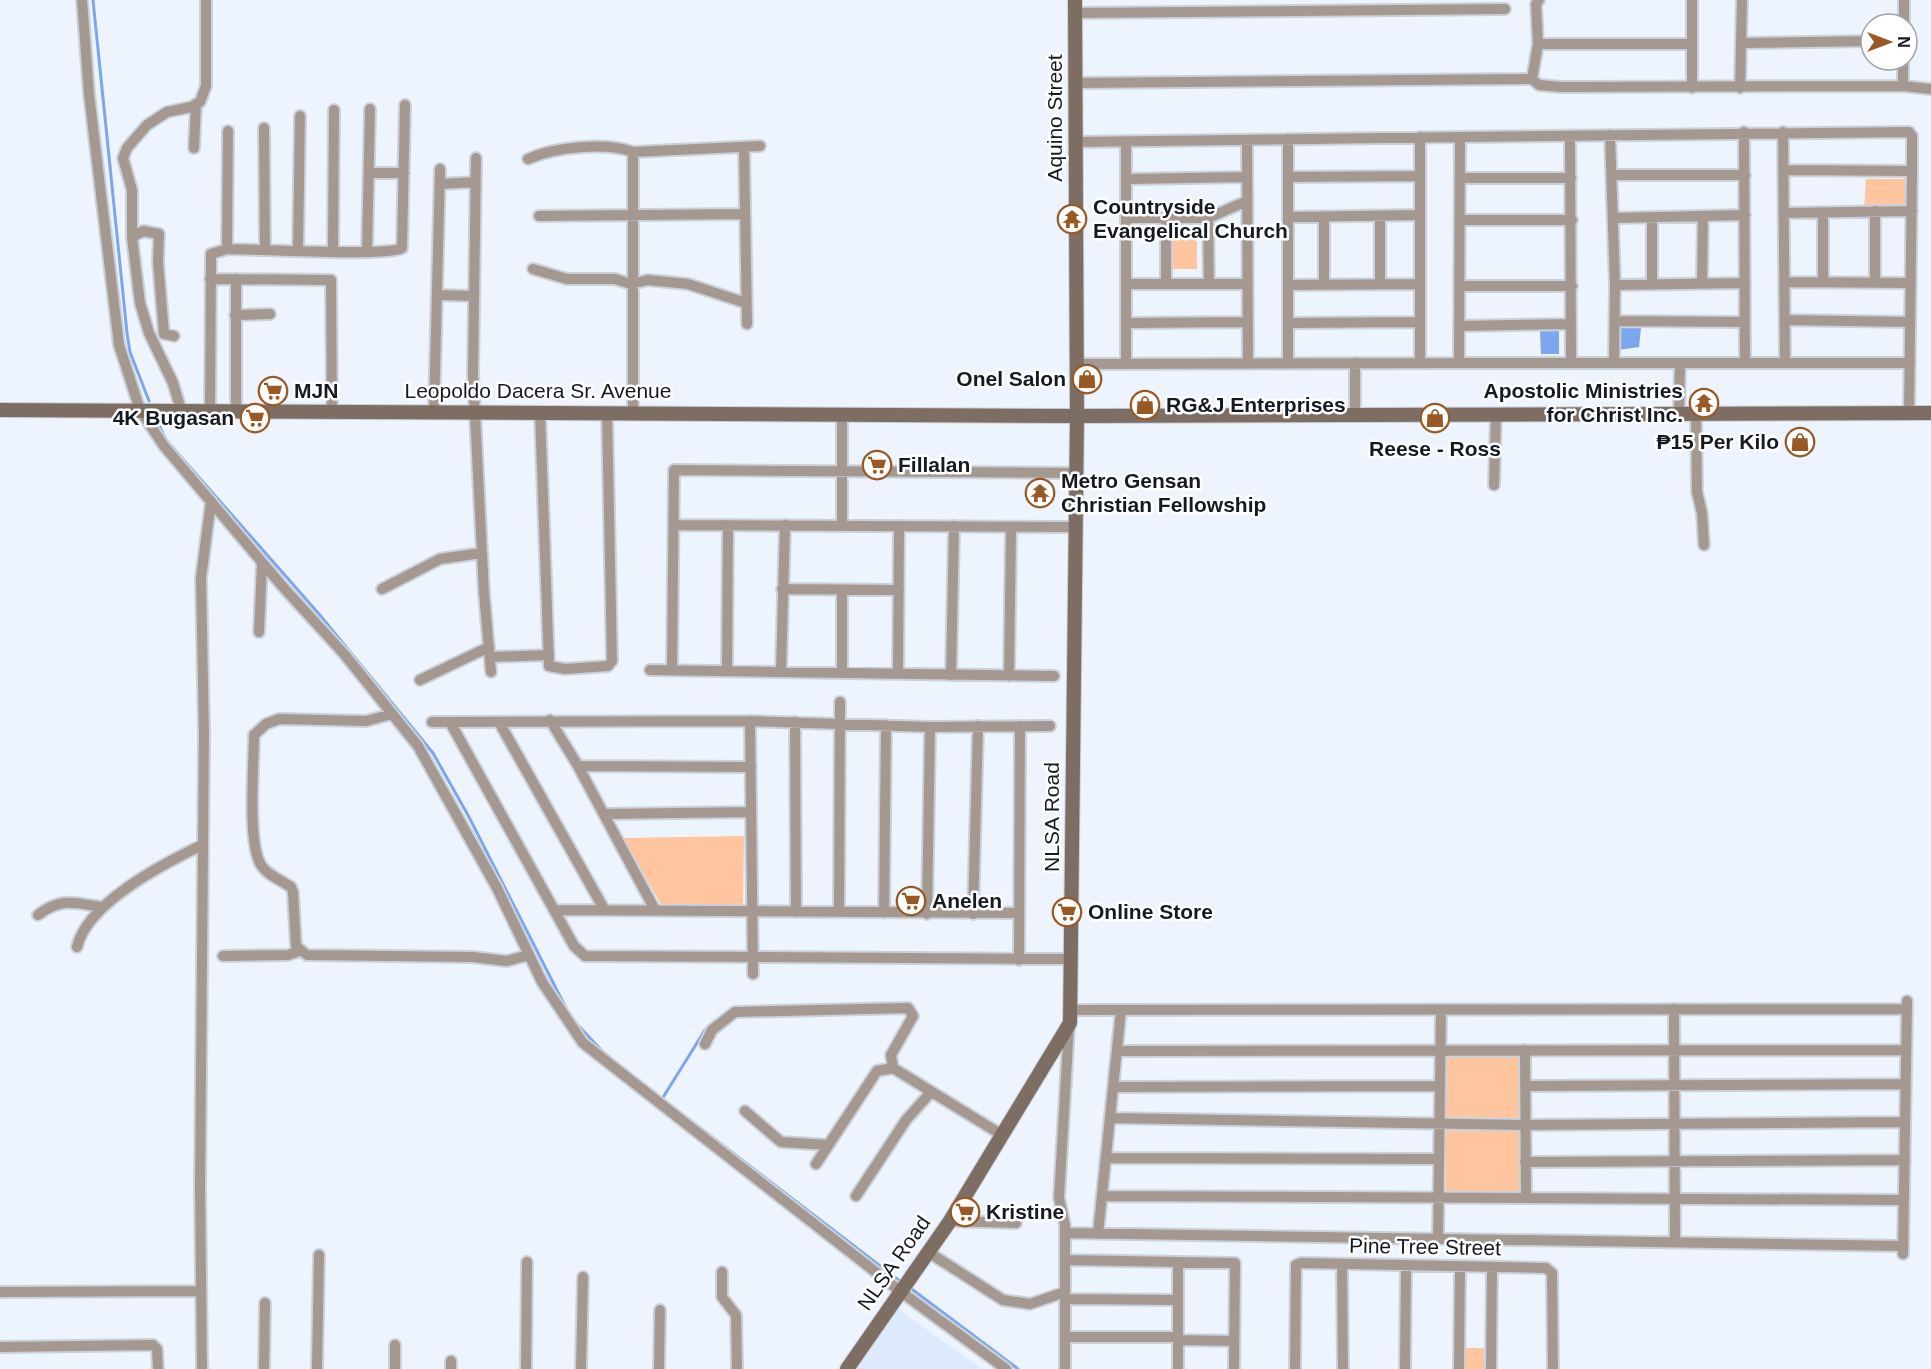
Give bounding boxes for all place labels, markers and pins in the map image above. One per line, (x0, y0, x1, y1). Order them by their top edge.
place label: Countryside Evangelical Church (1093, 195, 1288, 242)
temple icon: Countryside Evangelical Church (1056, 203, 1088, 235)
shop icon: Onel Salon (1071, 363, 1103, 395)
place label: Onel Salon (956, 367, 1066, 390)
supermarket icon: MJN (257, 375, 289, 407)
place label: MJN (294, 379, 338, 402)
place label: Apostolic Ministries for Christ Inc. (1483, 379, 1683, 426)
temple icon: Apostolic Ministries for Christ Inc. (1688, 387, 1720, 419)
shop icon: RG&J Enterprises (1129, 389, 1161, 421)
place label: RG&J Enterprises (1166, 393, 1346, 416)
supermarket icon: 4K Bugasan (239, 402, 271, 434)
shop icon: Reese - Ross (1419, 402, 1451, 434)
place label: 4K Bugasan (113, 406, 234, 429)
shop icon: ₱15 Per Kilo (1784, 426, 1816, 458)
place label: ₱15 Per Kilo (1656, 430, 1779, 453)
place label: Reese - Ross (1369, 437, 1501, 460)
supermarket icon: Fillalan (861, 449, 893, 481)
place label: Fillalan (898, 453, 970, 476)
place label: Metro Gensan Christian Fellowship (1061, 469, 1266, 516)
temple icon: Metro Gensan Christian Fellowship (1024, 477, 1056, 509)
supermarket icon: Anelen (895, 885, 927, 917)
place label: Anelen (932, 889, 1002, 912)
supermarket icon: Online Store (1051, 896, 1083, 928)
place label: Online Store (1088, 900, 1213, 923)
supermarket icon: Kristine (949, 1196, 981, 1228)
place label: Kristine (986, 1200, 1064, 1223)

